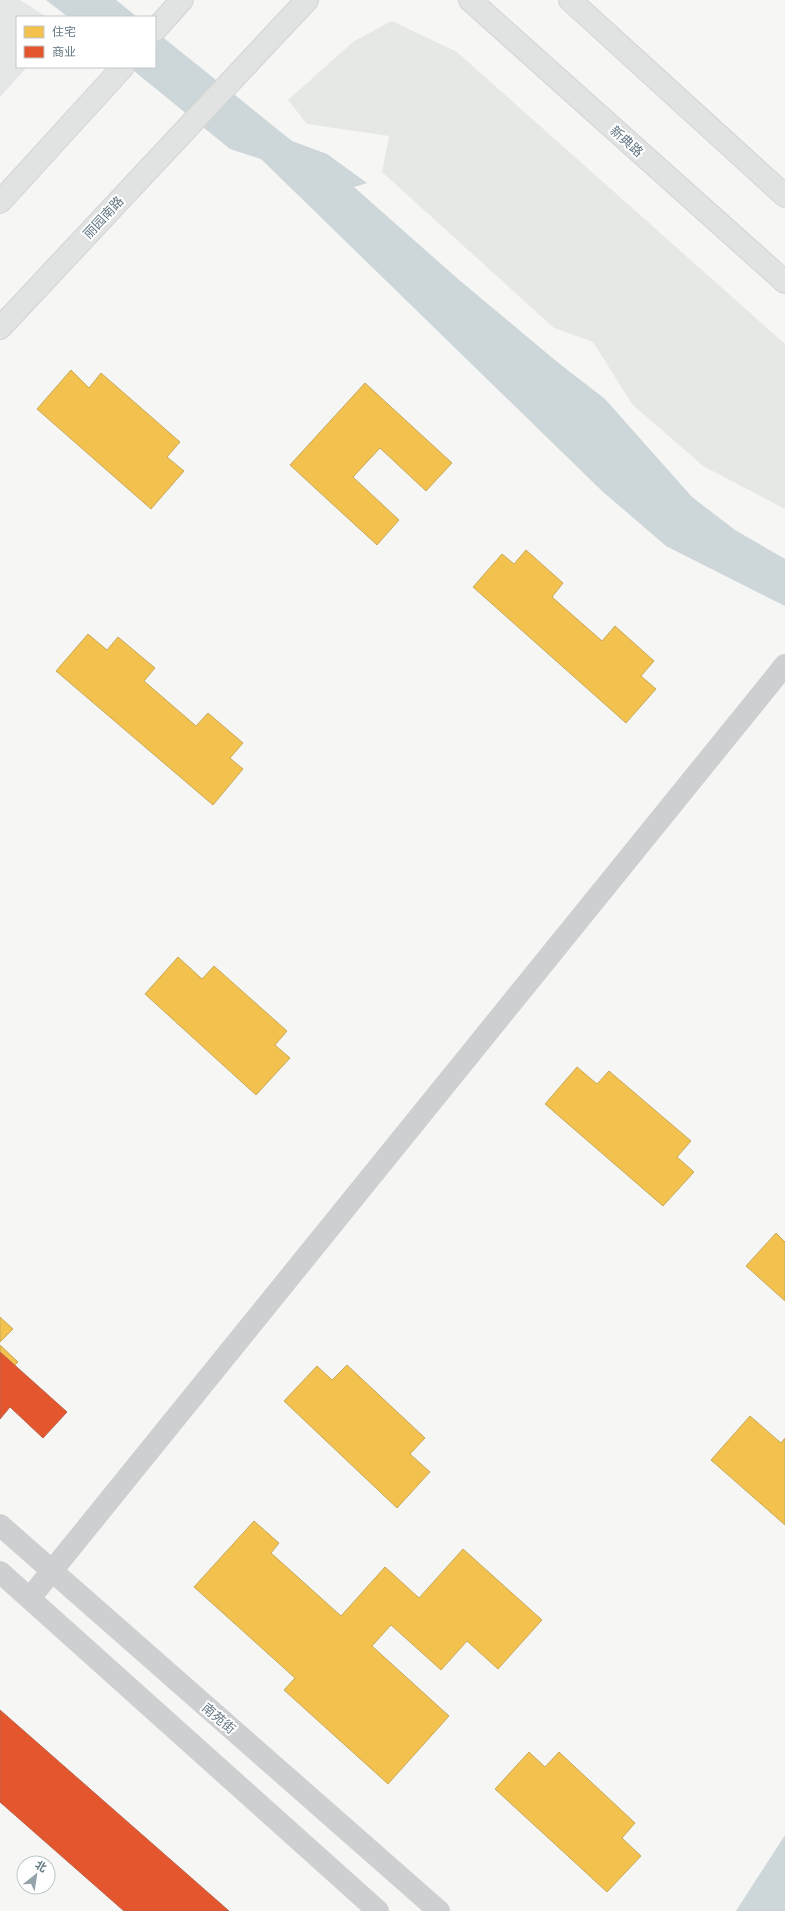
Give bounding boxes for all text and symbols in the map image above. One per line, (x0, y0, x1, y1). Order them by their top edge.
legend (16, 16, 156, 68)
text: 住宅 (52, 24, 76, 39)
text: 商业 (52, 44, 76, 59)
street label: 新典路 (607, 122, 647, 160)
street label: 丽园南路 (79, 193, 127, 241)
street label: 南苑街 (199, 1699, 239, 1737)
north arrow (16, 1855, 56, 1895)
text: 北 (33, 1858, 49, 1875)

